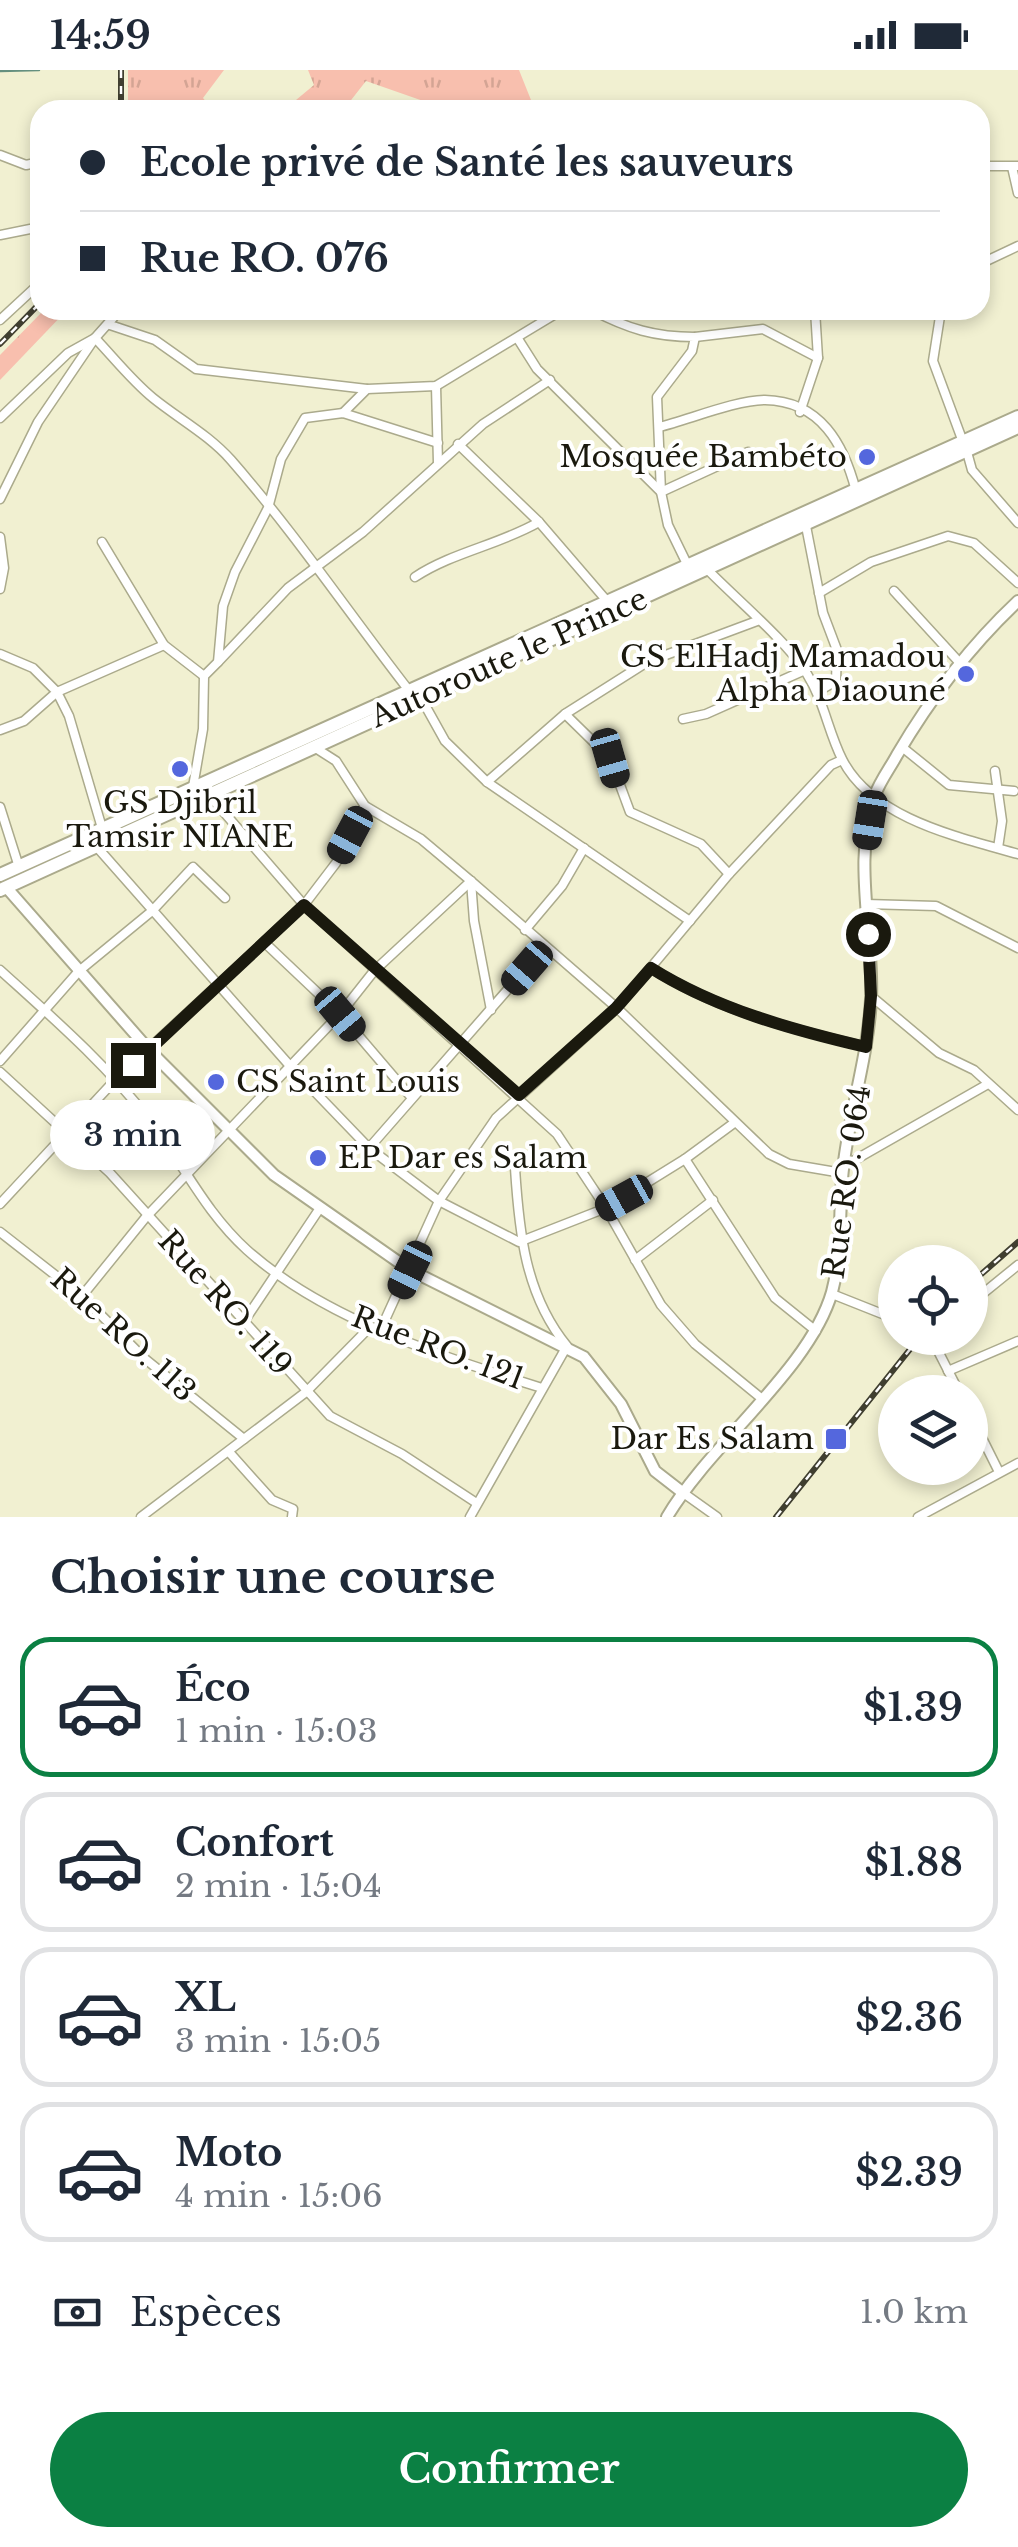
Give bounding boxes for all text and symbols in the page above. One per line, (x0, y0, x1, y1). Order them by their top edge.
text: 14:59 (50, 12, 151, 59)
text: Ecole privé de Santé les sauveurs (140, 139, 794, 186)
text: Rue RO. 076 (140, 235, 389, 282)
place label: Mosquée Bambéto (560, 438, 847, 475)
marker: Mosquée Bambéto (856, 446, 878, 468)
street label: Autoroute le Prince (364, 580, 653, 736)
place label: GS ElHadj Mamadou Alpha Diaouné (620, 638, 946, 709)
marker: GS ElHadj Mamadou Alpha Diaouné (955, 663, 977, 685)
car (587, 725, 633, 791)
marker: GS Djibril Tamsir NIANE (169, 758, 191, 780)
place label: GS Djibril Tamsir NIANE (66, 784, 294, 855)
car (850, 788, 890, 852)
car (323, 801, 377, 869)
route start (846, 912, 891, 957)
car (496, 936, 558, 1000)
car (309, 981, 371, 1047)
route end (111, 1043, 156, 1088)
place label: CS Saint Louis (236, 1063, 460, 1100)
marker: CS Saint Louis (205, 1071, 227, 1093)
street label: Rue RO. 064 (815, 1083, 878, 1281)
callout: 3 min (51, 1100, 216, 1170)
text: 3 min (83, 1115, 182, 1155)
place label: EP Dar es Salam (338, 1139, 587, 1176)
marker: EP Dar es Salam (307, 1147, 329, 1169)
car (590, 1170, 658, 1226)
street label: Rue RO. 119 (150, 1222, 300, 1383)
car (383, 1236, 437, 1304)
map controls (878, 1245, 988, 1485)
button: locate (878, 1245, 988, 1355)
street label: Rue RO. 113 (43, 1260, 203, 1409)
street label: Rue RO. 121 (347, 1298, 530, 1397)
button: layers (878, 1375, 988, 1485)
place label: Dar Es Salam (610, 1420, 814, 1457)
marker: Dar Es Salam (823, 1426, 849, 1452)
text: Choisir une course (50, 1549, 496, 1605)
icon: car (55, 1662, 145, 1752)
text: Éco (175, 1664, 251, 1711)
text: $1.39 (863, 1684, 963, 1731)
text: 1 min · 15:03 (175, 1711, 377, 1751)
icon: car (55, 1817, 145, 1907)
text: Confort (175, 1819, 334, 1866)
text: $1.88 (865, 1839, 963, 1886)
text: 2 min · 15:04 (175, 1866, 382, 1906)
icon: car (55, 1972, 145, 2062)
text: XL (175, 1974, 236, 2021)
text: $2.36 (855, 1994, 963, 2041)
text: 3 min · 15:05 (175, 2021, 381, 2061)
icon: car (55, 2127, 145, 2217)
text: Moto (175, 2129, 282, 2176)
text: $2.39 (855, 2149, 963, 2196)
text: 4 min · 15:06 (175, 2176, 383, 2216)
icon: cash (50, 2285, 105, 2340)
text: Espèces (130, 2289, 282, 2336)
text: 1.0 km (860, 2292, 968, 2332)
button: Confirmer (50, 2412, 968, 2527)

